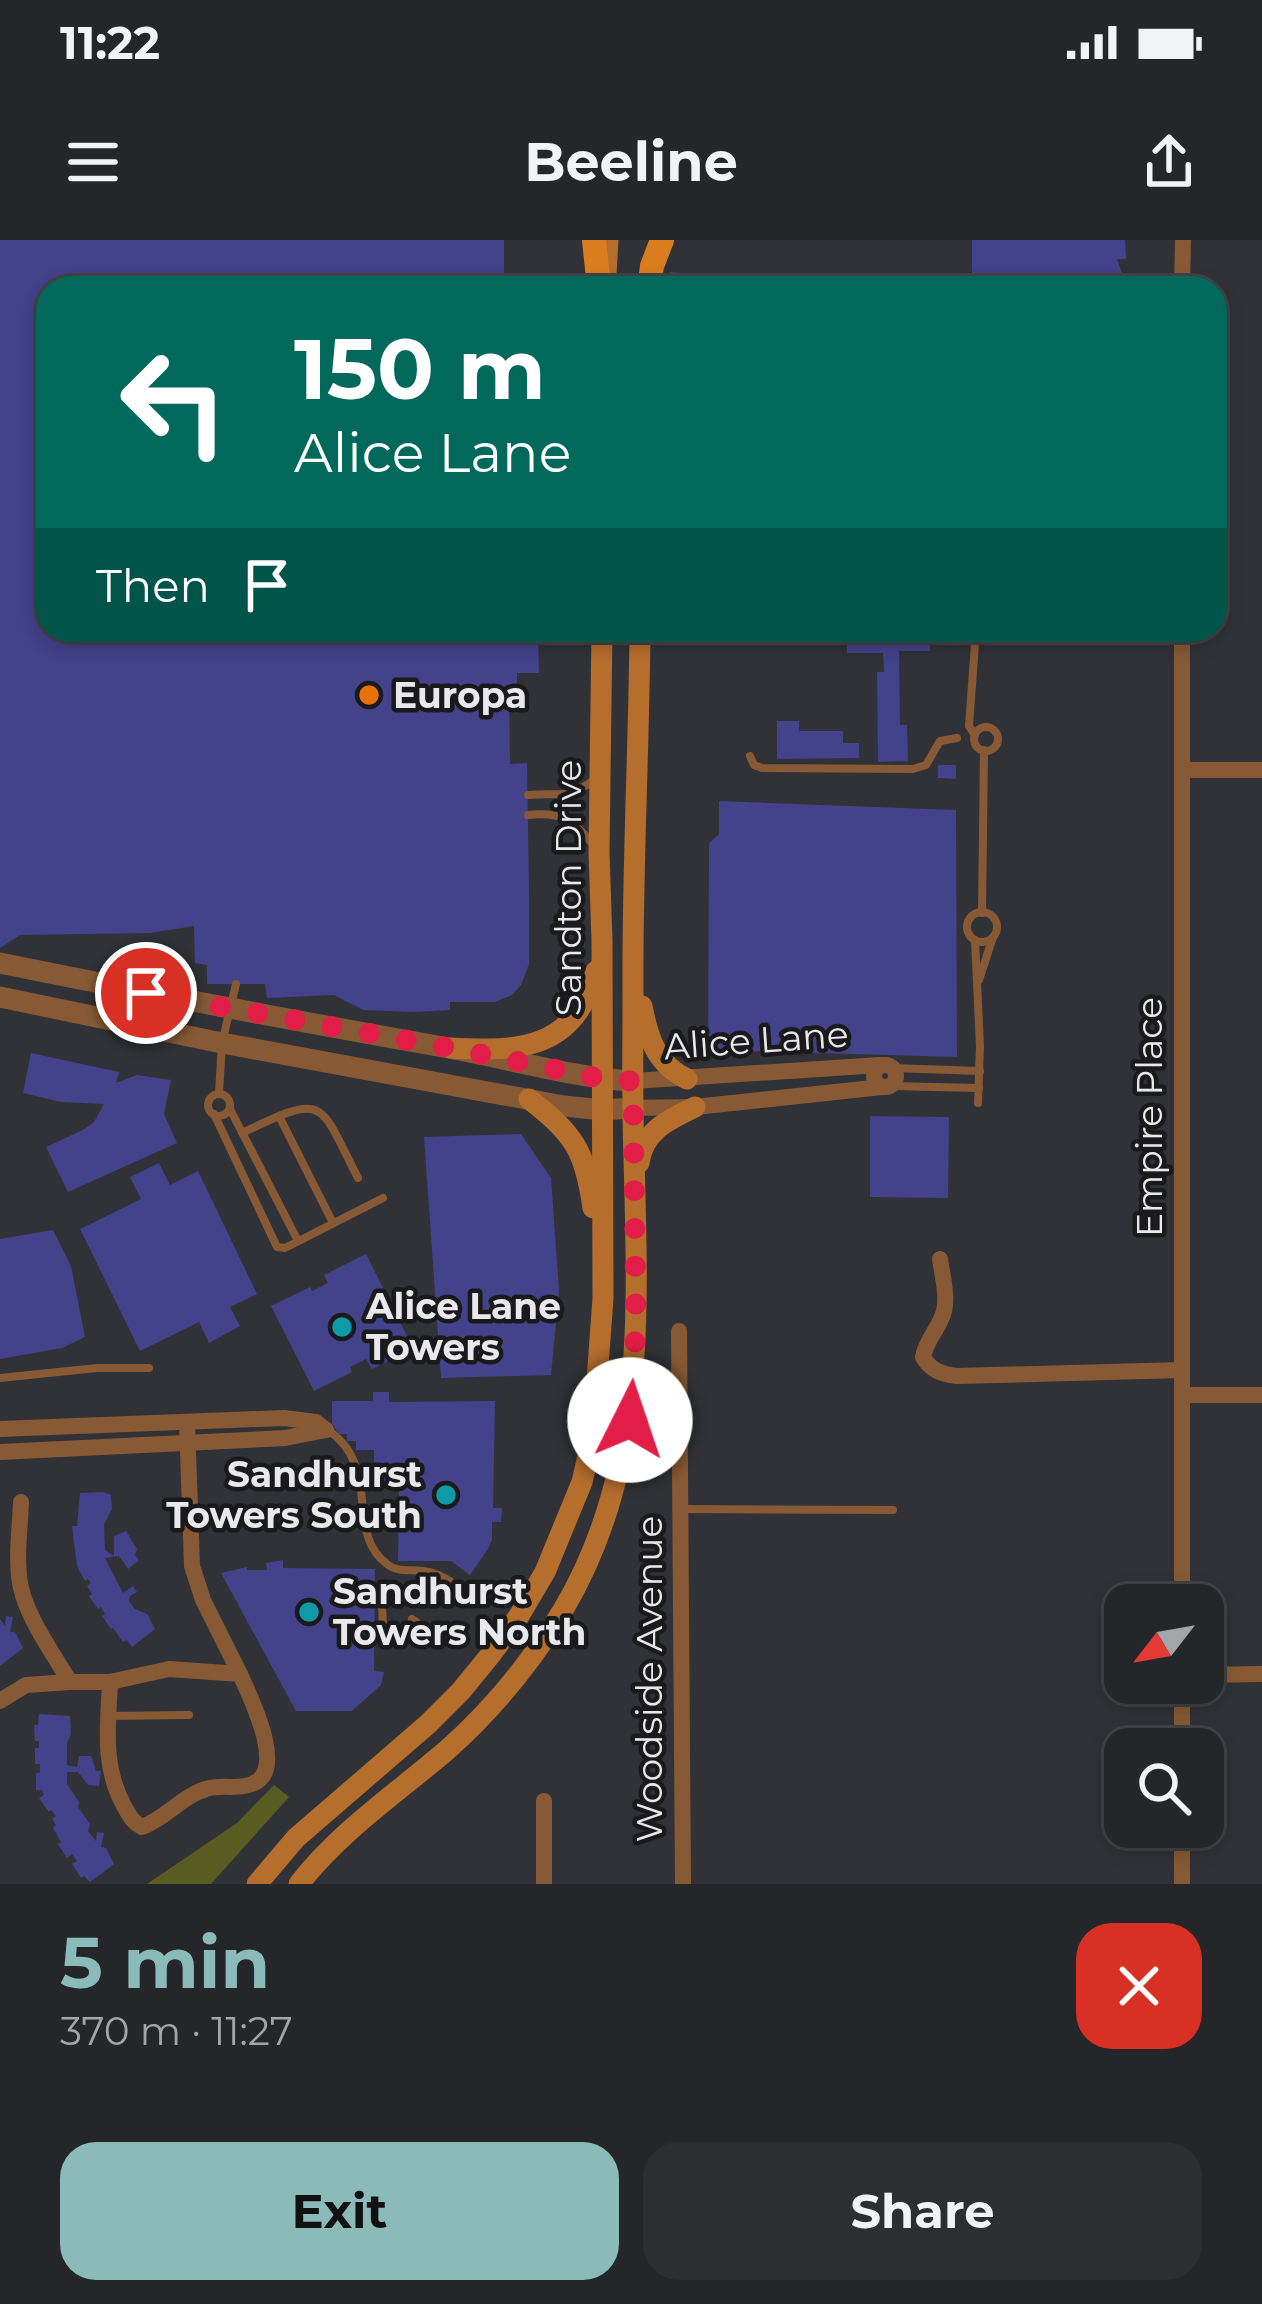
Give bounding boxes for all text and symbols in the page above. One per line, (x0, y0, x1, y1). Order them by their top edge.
text: 11:22 (60, 15, 160, 70)
icon: menu (60, 129, 126, 195)
text: Beeline (524, 129, 738, 195)
icon: share (1136, 129, 1202, 195)
text: 150 m (294, 318, 546, 420)
icon: left (96, 324, 252, 480)
text: Alice Lane (294, 420, 571, 486)
icon: arrive (234, 552, 300, 618)
text: Then (96, 558, 210, 613)
place label: Europa (393, 673, 527, 717)
marker: Europa (356, 682, 382, 708)
street label: Sandton Drive (546, 760, 590, 1016)
pin (95, 942, 197, 1044)
icon: arrive (113, 960, 179, 1026)
street label: Empire Place (1127, 997, 1171, 1237)
street label: Alice Lane (662, 1012, 850, 1068)
place label: Alice Lane Towers (365, 1284, 561, 1369)
marker: Alice Lane Towers (329, 1314, 355, 1340)
position arrow (567, 1357, 693, 1483)
place label: Sandhurst Towers South (166, 1452, 422, 1537)
marker: Sandhurst Towers South (433, 1482, 459, 1508)
street label: Woodside Avenue (627, 1516, 671, 1842)
place label: Sandhurst Towers North (333, 1569, 586, 1654)
north arrow (1104, 1584, 1224, 1704)
map controls (1104, 1584, 1224, 1848)
marker: Sandhurst Towers North (296, 1599, 322, 1625)
button: search (1104, 1728, 1224, 1848)
text: 5 min (60, 1918, 270, 2006)
button: close (1076, 1923, 1202, 2049)
text: 370 m · 11:27 (60, 2007, 293, 2055)
button: Exit (60, 2142, 619, 2280)
button: Share (643, 2142, 1202, 2280)

